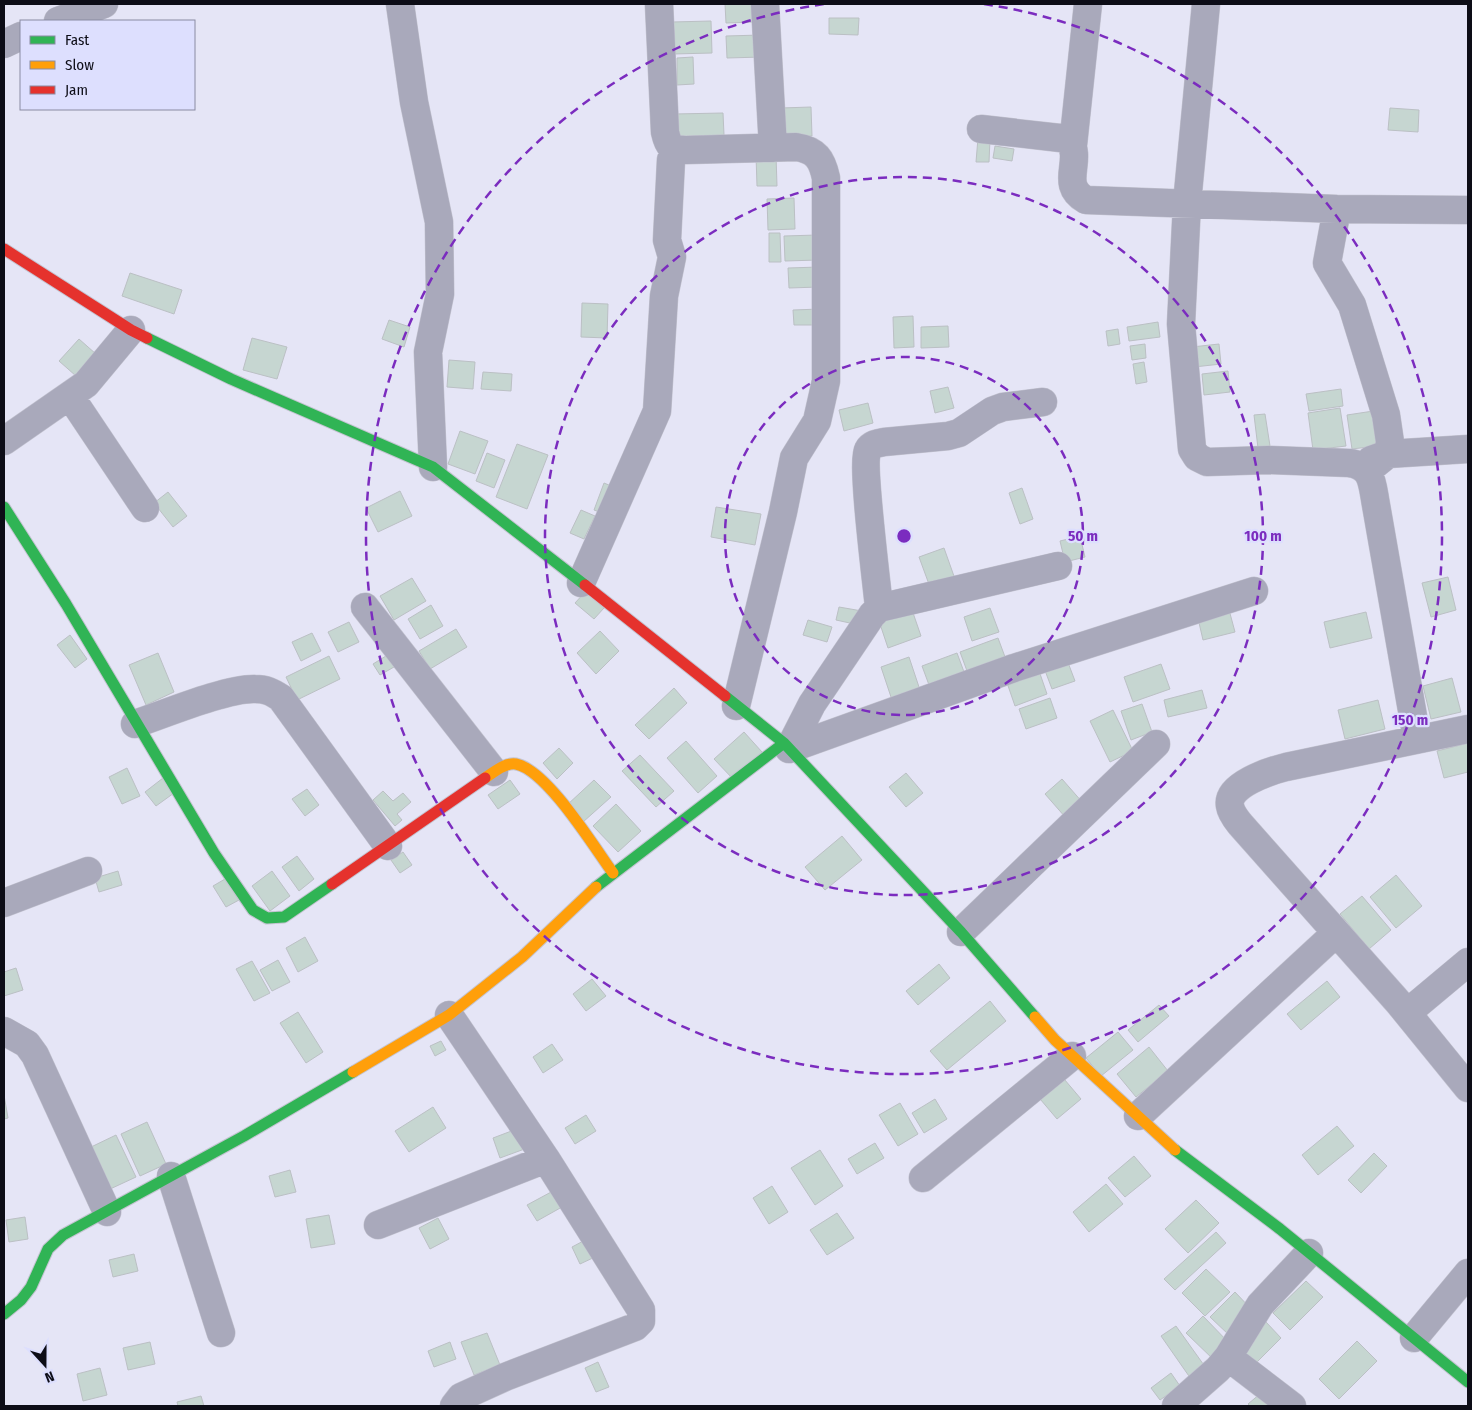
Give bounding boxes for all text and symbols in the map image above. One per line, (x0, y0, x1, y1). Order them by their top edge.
legend (20, 20, 195, 110)
text: Fast (65, 31, 89, 49)
text: Slow (65, 56, 94, 74)
text: Jam (65, 81, 88, 99)
centre of rings (895, 527, 913, 545)
text: 50 m (1068, 527, 1098, 545)
text: 100 m (1244, 527, 1282, 545)
text: 150 m (1392, 711, 1428, 729)
north arrow (20, 1340, 70, 1390)
text: N (43, 1367, 56, 1386)

